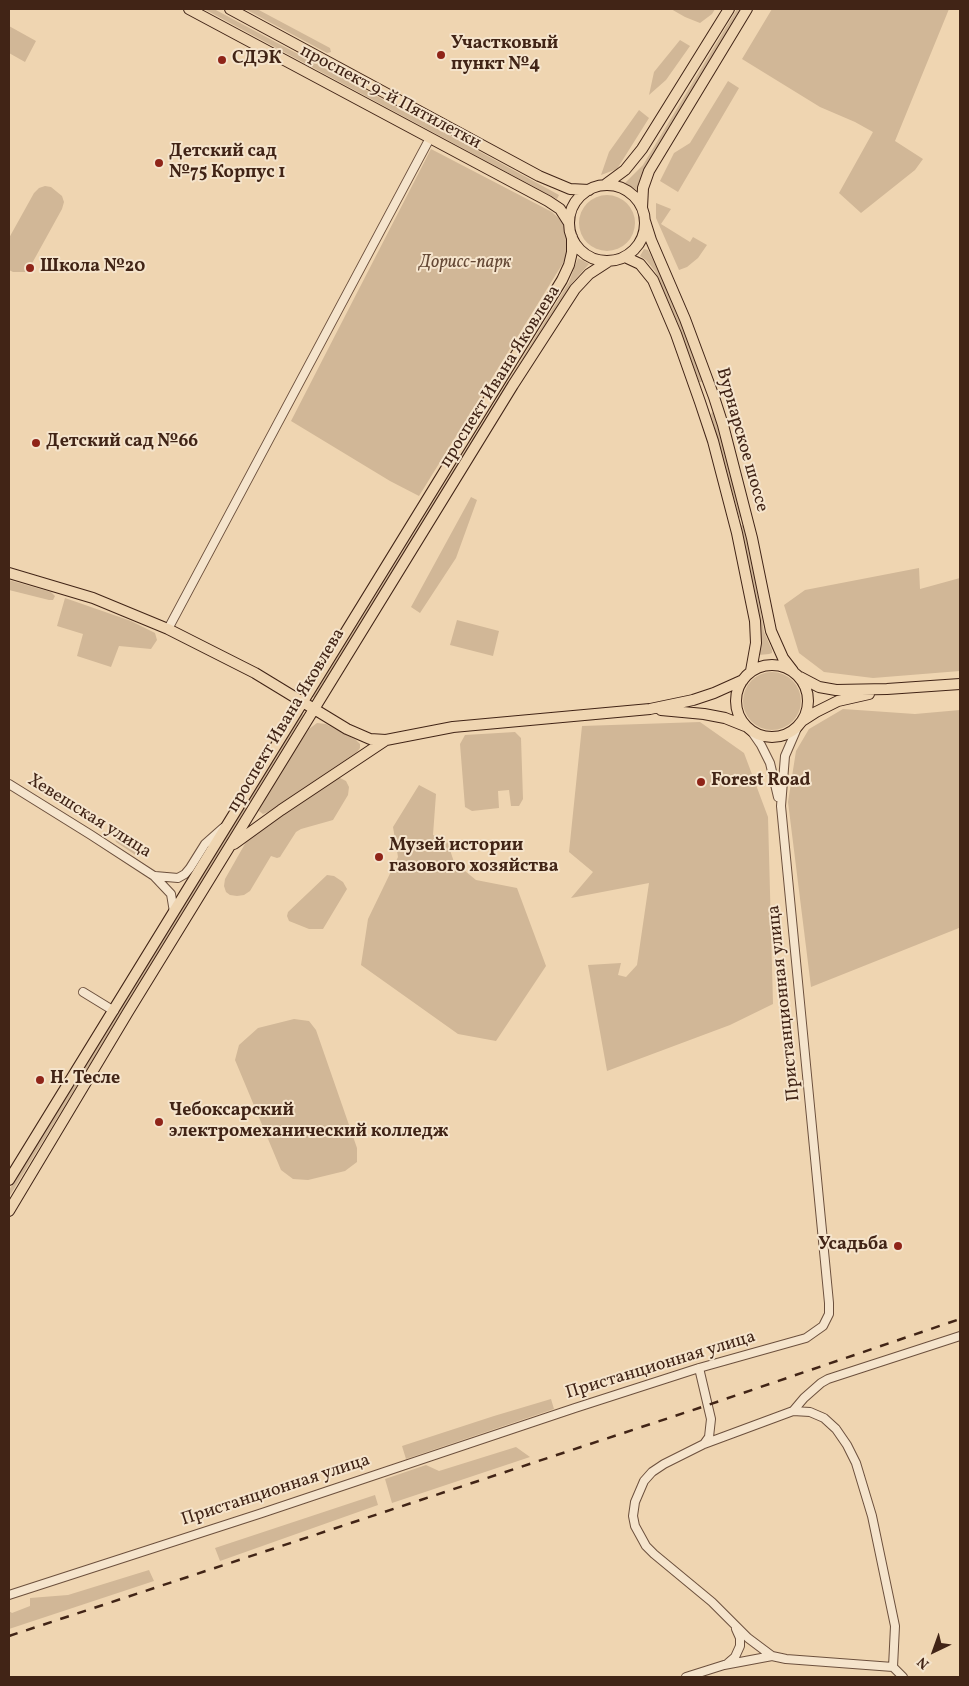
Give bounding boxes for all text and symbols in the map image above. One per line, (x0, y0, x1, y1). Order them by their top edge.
place label: Участковый пункт №4 (451, 34, 558, 76)
street label: проспект 9-й Пятилетки (296, 41, 484, 155)
place label: СДЭК (232, 49, 282, 71)
marker: Участковый пункт №4 (435, 49, 447, 61)
marker: СДЭК (216, 54, 228, 66)
place label: Детский сад №75 Корпус 1 (169, 142, 285, 184)
marker: Детский сад №75 Корпус 1 (153, 157, 165, 169)
park label: Дорисс-парк (419, 253, 511, 275)
place label: Школа №20 (40, 257, 145, 279)
marker: Школа №20 (24, 262, 36, 274)
street label: проспект Ивана Яковлева (436, 282, 566, 472)
street label: Вурнарское шоссе (710, 365, 772, 515)
place label: Детский сад №66 (46, 432, 198, 454)
marker: Детский сад №66 (30, 437, 42, 449)
street label: проспект Ивана Яковлева (223, 625, 351, 817)
street label: Хевешская улица (23, 770, 155, 864)
place label: Forest Road (711, 771, 811, 793)
marker: Forest Road (695, 776, 707, 788)
place label: Музей истории газового хозяйства (389, 836, 558, 879)
marker: Музей истории газового хозяйства (373, 851, 385, 863)
street label: Пристанционная улица (764, 904, 806, 1102)
place label: Н. Тесле (50, 1069, 120, 1091)
marker: Н. Тесле (34, 1074, 46, 1086)
place label: Чебоксарский электромеханический колледж (169, 1101, 449, 1144)
marker: Чебоксарский электромеханический колледж (153, 1116, 165, 1128)
place label: Усадьба (818, 1235, 888, 1257)
marker: Усадьба (892, 1240, 904, 1252)
street label: Пристанционная улица (563, 1327, 759, 1405)
street label: Пристанционная улица (179, 1450, 373, 1532)
north arrow (909, 1626, 959, 1676)
text: N (913, 1652, 934, 1673)

